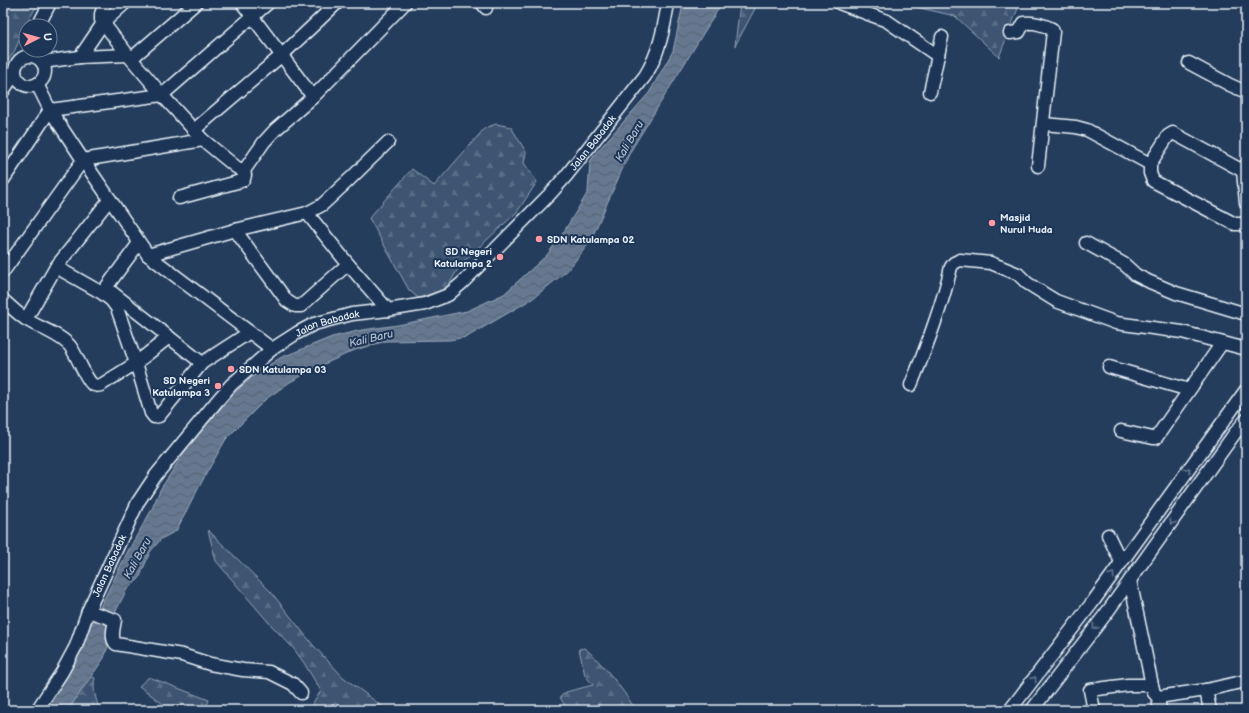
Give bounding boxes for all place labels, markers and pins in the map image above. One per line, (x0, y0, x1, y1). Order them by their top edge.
place label: Masjid Nurul Huda (1000, 212, 1053, 236)
marker: Masjid Nurul Huda (987, 218, 997, 228)
marker: SDN Katulampa 02 (534, 234, 544, 244)
place label: SDN Katulampa 02 (547, 234, 635, 246)
place label: SD Negeri Katulampa 2 (434, 246, 492, 270)
marker: SD Negeri Katulampa 2 (495, 252, 505, 262)
marker: SDN Katulampa 03 (226, 364, 236, 374)
place label: SDN Katulampa 03 (239, 364, 326, 376)
place label: SD Negeri Katulampa 3 (152, 375, 210, 399)
marker: SD Negeri Katulampa 3 (213, 381, 223, 391)

